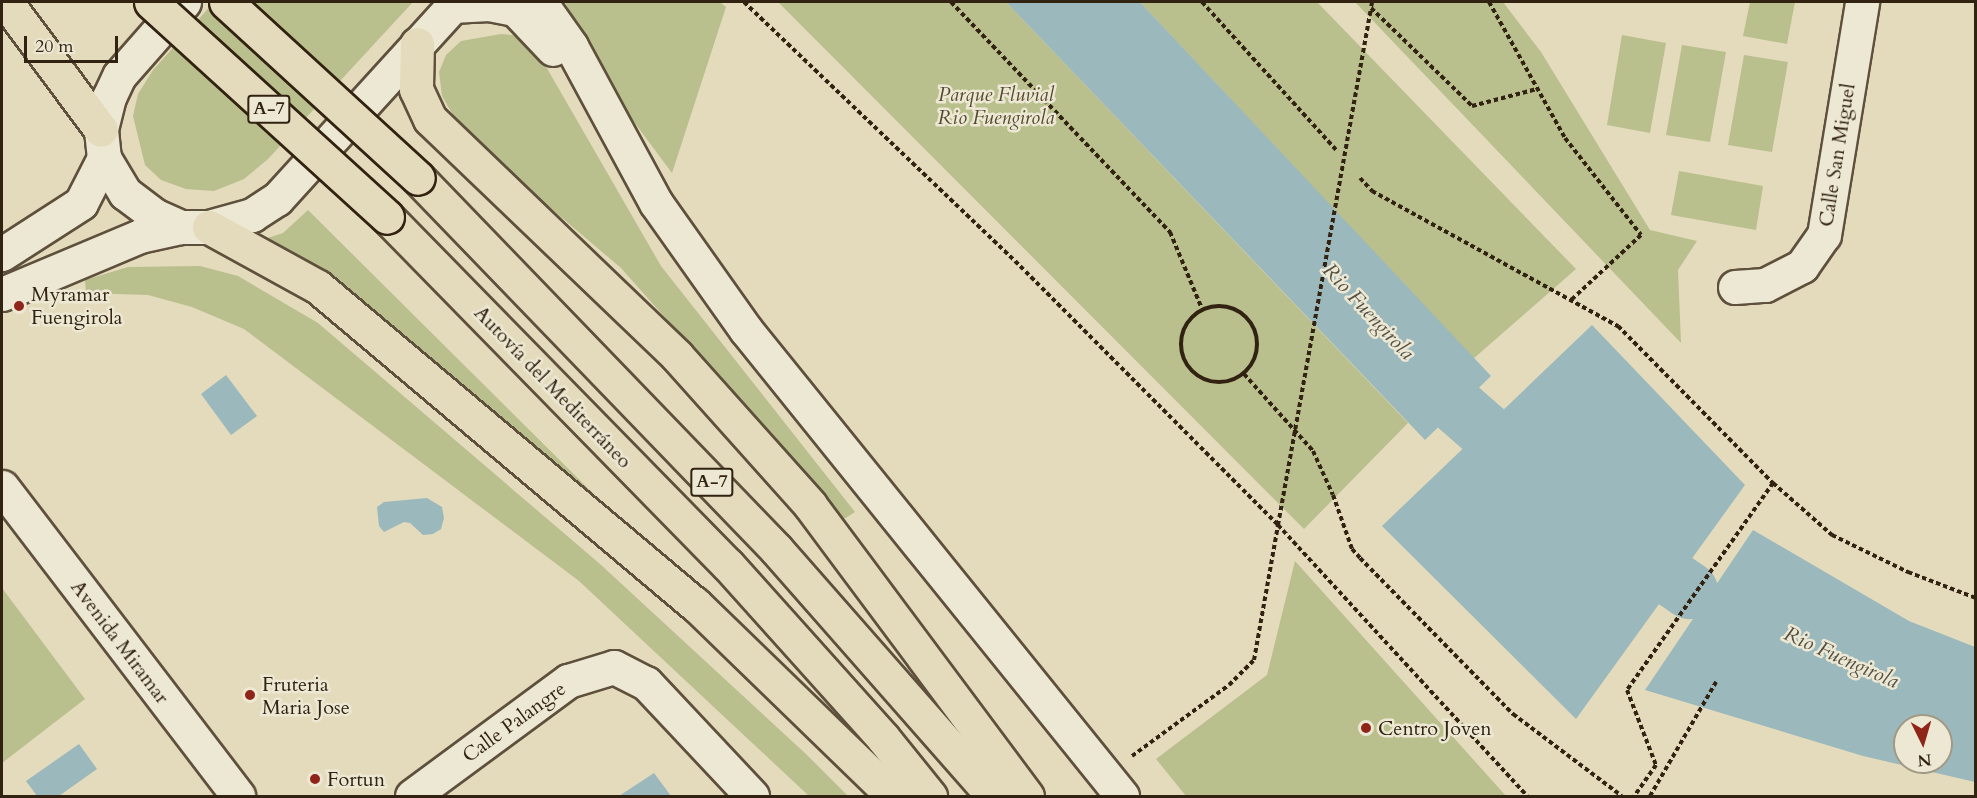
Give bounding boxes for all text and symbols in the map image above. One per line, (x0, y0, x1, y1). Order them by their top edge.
scale bar (27, 24, 122, 62)
text: 20 m (35, 34, 74, 59)
street label: Calle San Miguel (1814, 82, 1860, 228)
park label: Parque Fluvial Rio Fuengirola (937, 83, 1055, 130)
road number: A-7 (246, 94, 292, 124)
water label: Rio Fuengirola (1317, 258, 1419, 366)
place label: Myramar Fuengirola (31, 282, 122, 329)
marker: Myramar Fuengirola (12, 299, 26, 313)
street label: Autovía del Mediterráneo (469, 301, 637, 473)
road number: A-7 (690, 467, 734, 497)
street label: Avenida Miramar (66, 576, 174, 708)
water label: Rio Fuengirola (1780, 621, 1902, 695)
place label: Fruteria Maria Jose (262, 672, 350, 719)
street label: Calle Palangre (458, 677, 570, 767)
marker: Fruteria Maria Jose (243, 688, 257, 702)
north arrow (1893, 714, 1953, 774)
place label: Centro Joven (1378, 716, 1492, 740)
marker: Centro Joven (1359, 721, 1373, 735)
text: N (1917, 748, 1932, 772)
place label: Fortun (327, 767, 385, 791)
marker: Fortun (308, 772, 322, 786)

